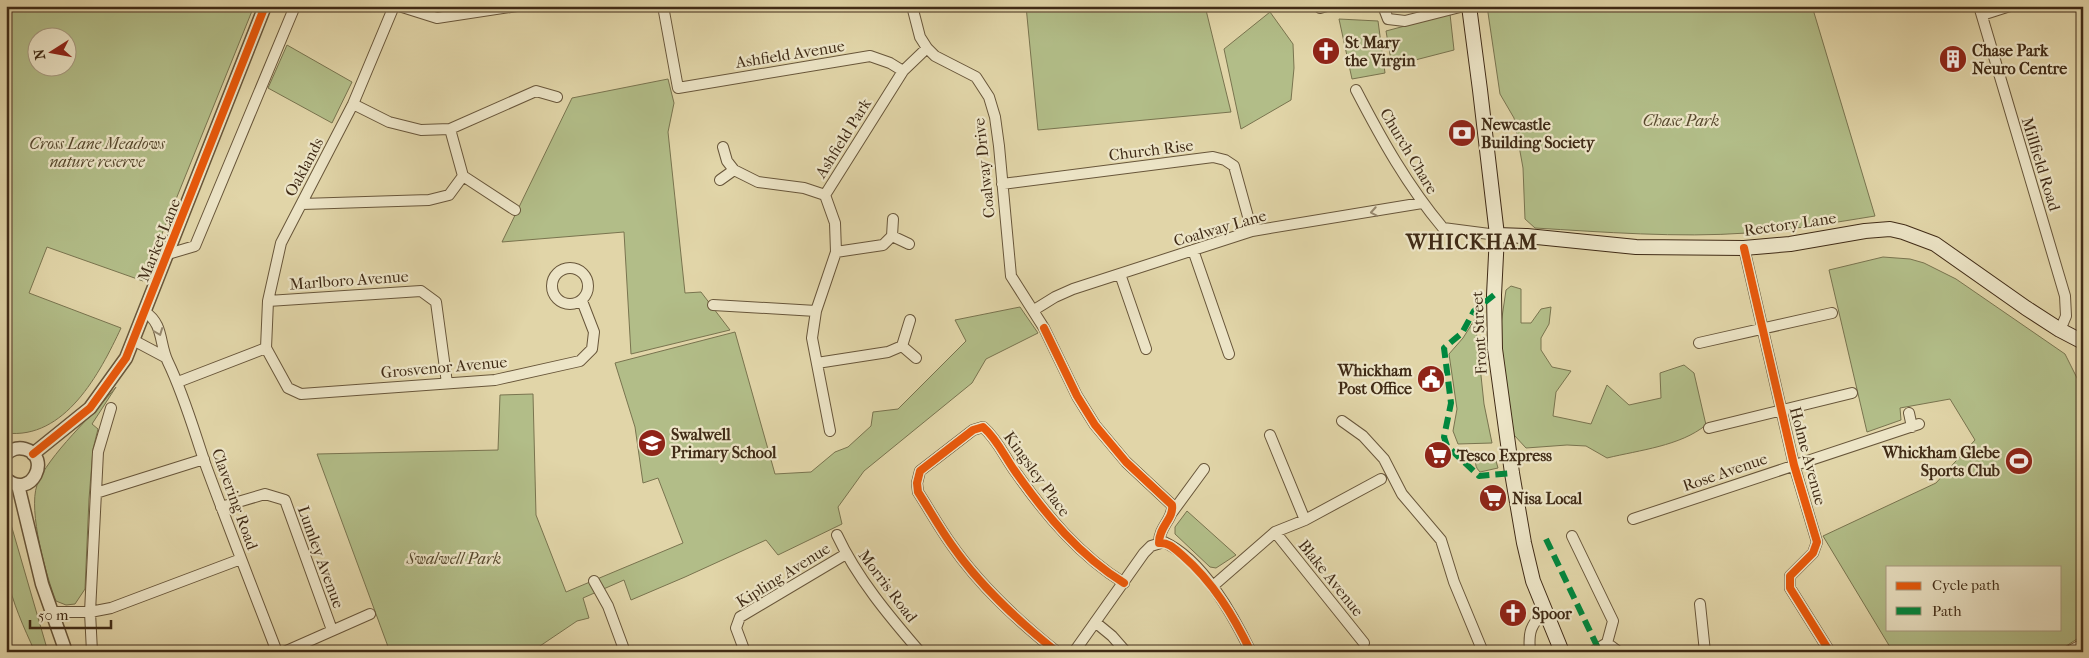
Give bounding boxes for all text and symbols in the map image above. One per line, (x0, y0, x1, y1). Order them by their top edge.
north arrow (28, 28, 78, 78)
place label: St Mary the Virgin (1344, 33, 1416, 71)
street label: Ashfield Avenue (733, 36, 846, 72)
church icon: St Mary the Virgin (1311, 36, 1341, 66)
place label: Chase Park Neuro Centre (1972, 41, 2067, 78)
building icon: Chase Park Neuro Centre (1938, 44, 1968, 74)
text: N (30, 47, 49, 61)
street label: Ashfield Park (811, 94, 875, 182)
street label: Church Chare (1376, 105, 1442, 197)
park label: Chase Park (1643, 111, 1719, 130)
place label: Newcastle Building Society (1481, 115, 1596, 153)
street label: Millfield Road (2018, 115, 2064, 213)
street label: Coalway Drive (969, 117, 999, 219)
bank icon: Newcastle Building Society (1447, 118, 1477, 148)
park label: Cross Lane Meadows nature reserve (29, 134, 166, 171)
street label: Oaklands (281, 134, 327, 200)
street label: Church Rise (1108, 135, 1194, 165)
street label: Market Lane (134, 196, 184, 284)
street label: Coalway Lane (1171, 206, 1269, 250)
one-way arrow (1369, 206, 1378, 216)
street label: Rectory Lane (1743, 208, 1837, 240)
district label: WHICKHAM (1405, 230, 1538, 254)
street label: Marlboro Avenue (289, 266, 409, 294)
street label: Front Street (1467, 290, 1491, 375)
one-way arrow (153, 327, 163, 336)
street label: Grosvenor Avenue (380, 352, 508, 382)
place label: Whickham Post Office (1337, 361, 1413, 398)
public building icon: Whickham Post Office (1416, 364, 1446, 394)
street label: Holme Avenue (1786, 405, 1830, 507)
place label: Swalwell Primary School (671, 425, 777, 463)
school or university icon: Swalwell Primary School (637, 428, 667, 458)
street label: Kingsley Place (1000, 428, 1074, 520)
supermarket icon: Tesco Express (1423, 440, 1453, 470)
place label: Whickham Glebe Sports Club (1882, 443, 2001, 481)
street label: Clavering Road (208, 446, 262, 552)
place label: Tesco Express (1456, 446, 1552, 466)
sports icon: Whickham Glebe Sports Club (2004, 446, 2034, 476)
street label: Rose Avenue (1680, 449, 1770, 495)
supermarket icon: Nisa Local (1478, 483, 1508, 513)
place label: Nisa Local (1512, 489, 1583, 508)
street label: Lumley Avenue (294, 503, 348, 611)
street label: Blake Avenue (1294, 536, 1368, 620)
street label: Kipling Avenue (733, 539, 833, 611)
street label: Morris Road (855, 546, 922, 626)
park label: Swalwell Park (406, 549, 501, 568)
legend (1886, 566, 2062, 630)
text: Cycle path (1932, 576, 2000, 594)
scale bar (30, 598, 111, 630)
church icon: Spoor (1498, 598, 1528, 628)
text: Path (1932, 602, 1962, 620)
place label: Spoor (1532, 604, 1573, 624)
text: 50 m (38, 606, 69, 624)

